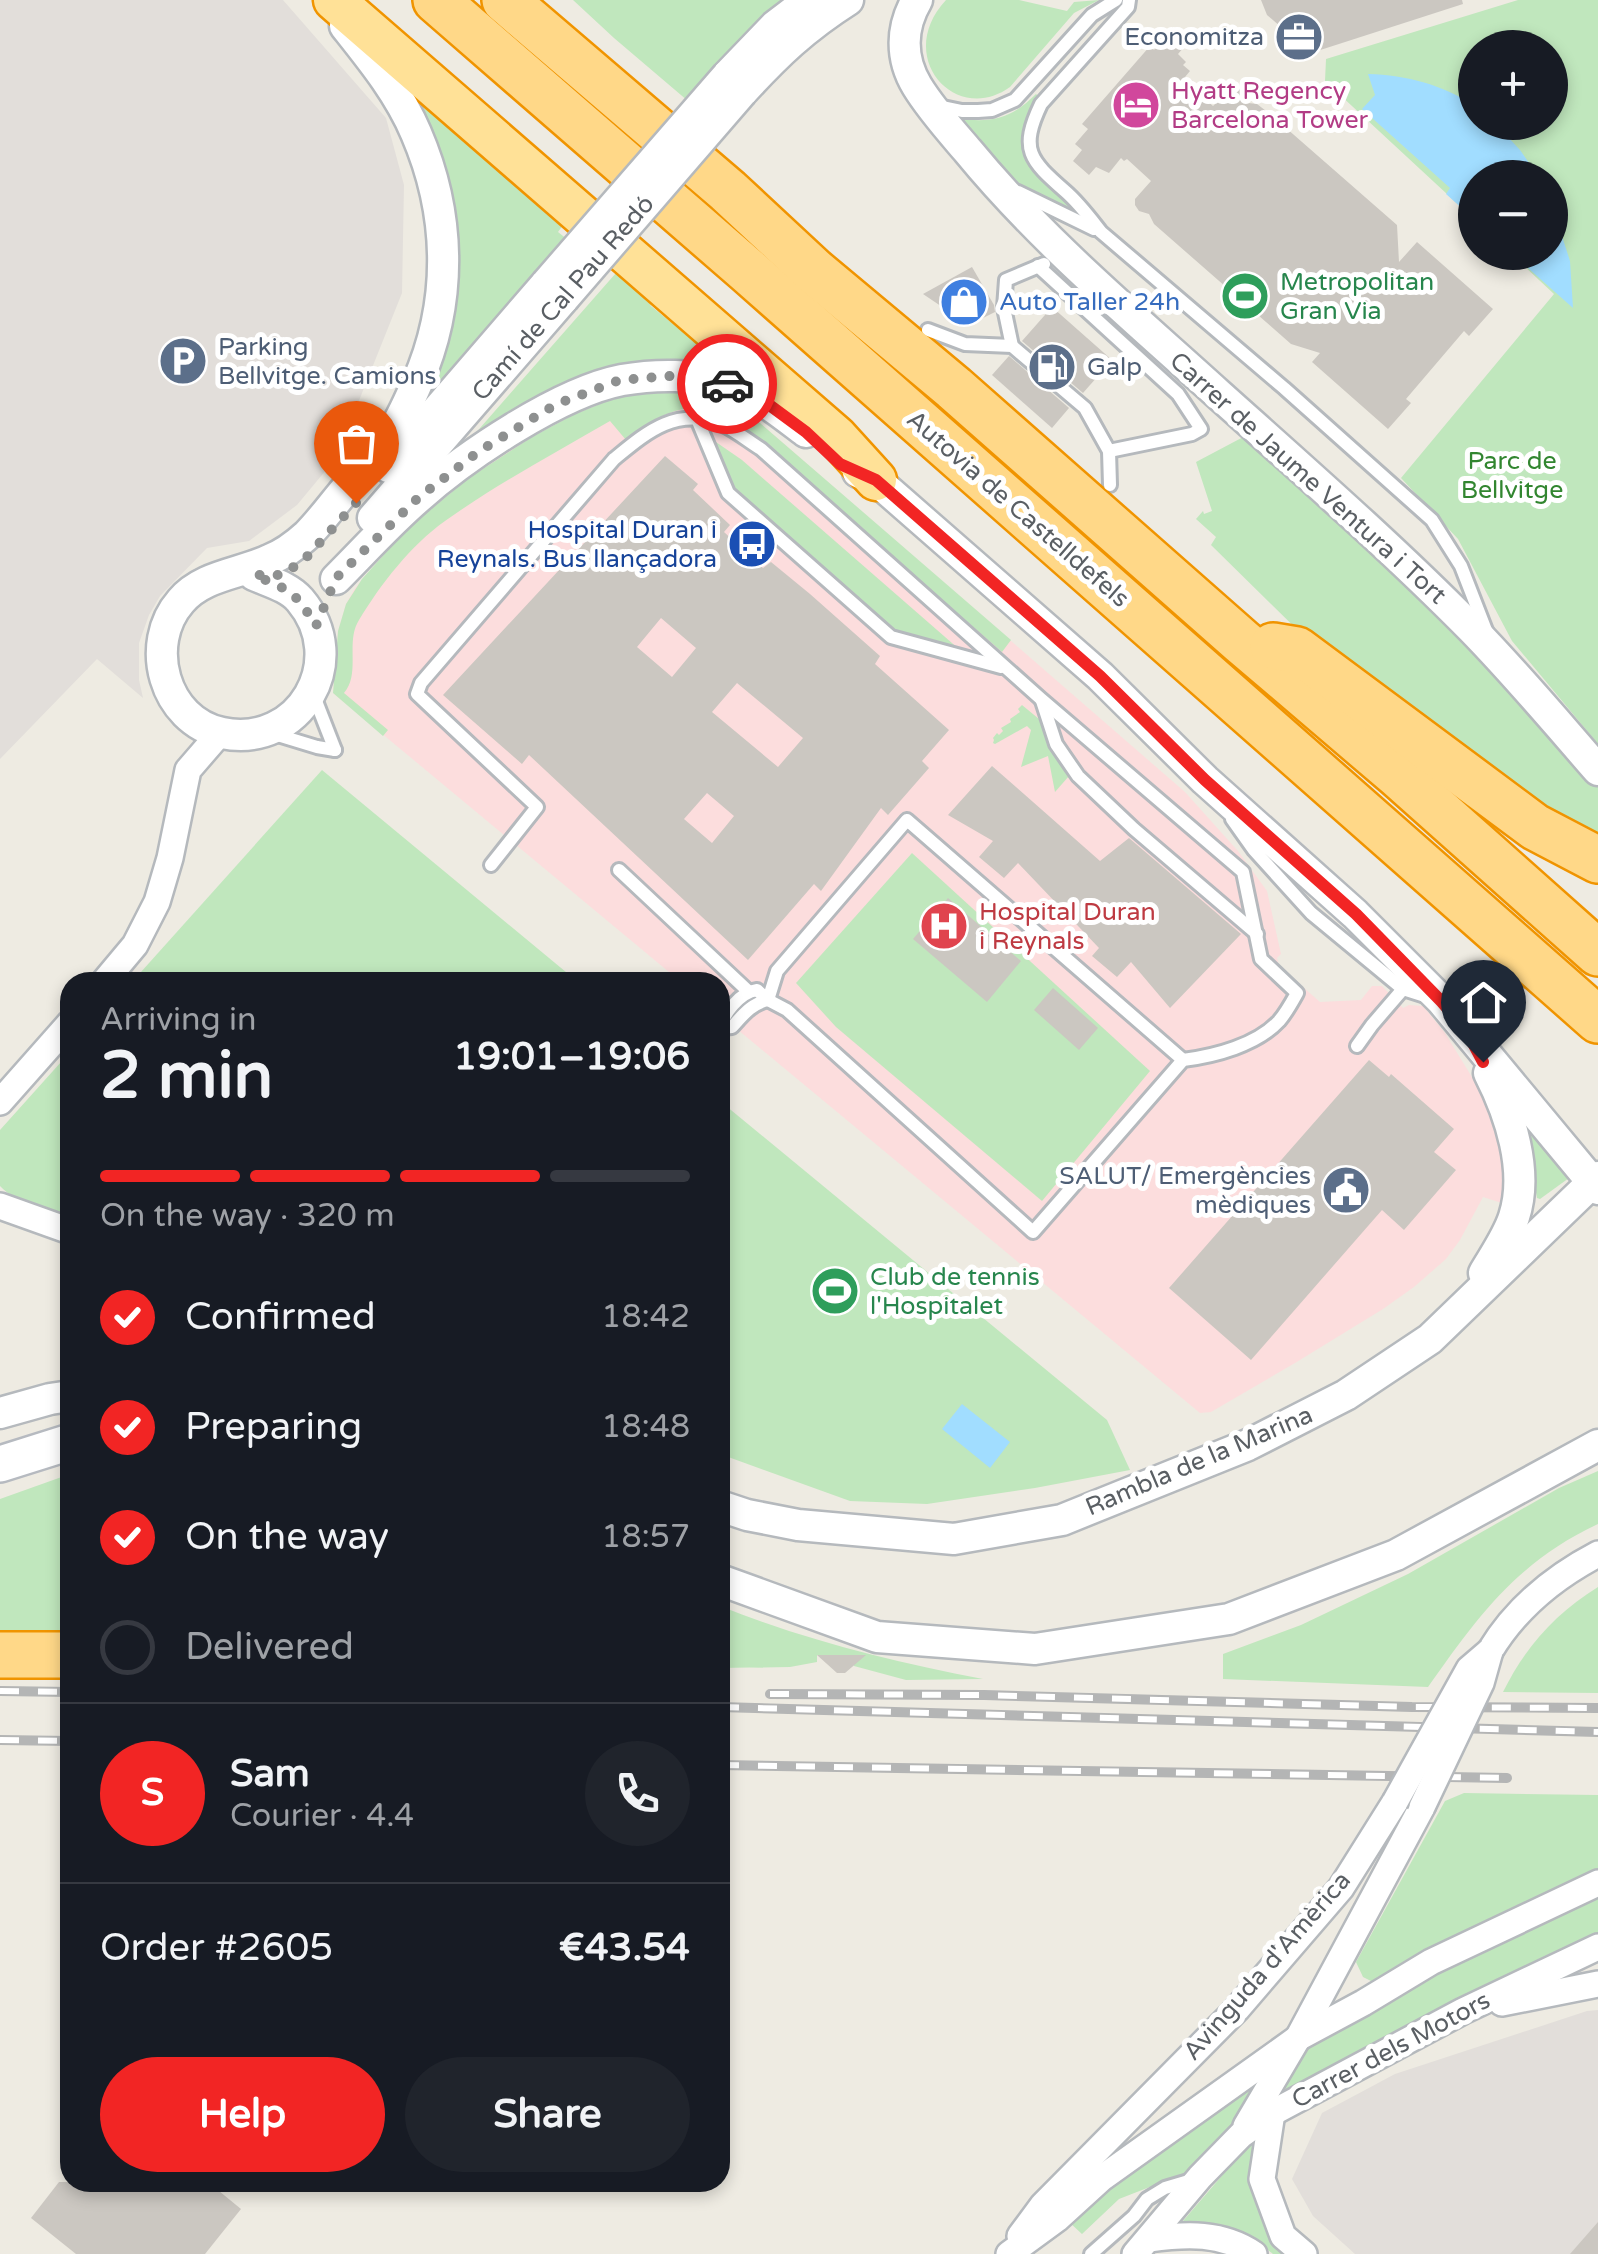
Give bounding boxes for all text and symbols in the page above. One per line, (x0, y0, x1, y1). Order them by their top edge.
office icon: Economitza (1273, 11, 1325, 63)
place label: Economitza (1124, 22, 1264, 52)
map controls (1458, 30, 1568, 270)
button: + (1458, 30, 1568, 140)
place label: Hyatt Regency Barcelona Tower (1171, 76, 1369, 135)
hotel icon: Hyatt Regency Barcelona Tower (1110, 79, 1162, 131)
button: − (1458, 160, 1568, 270)
street label: Camí de Cal Pau Redó (466, 189, 660, 407)
place label: Metropolitan Gran Via (1280, 267, 1434, 326)
sports icon: Metropolitan Gran Via (1219, 270, 1271, 322)
shop icon: Auto Taller 24h (938, 276, 990, 328)
place label: Auto Taller 24h (999, 287, 1180, 317)
place label: Parking Bellvitge. Camions (218, 332, 437, 391)
courier (677, 334, 777, 434)
parking icon: Parking Bellvitge. Camions (157, 335, 209, 387)
fuel station icon: Galp (1026, 341, 1078, 393)
street label: Carrer de Jaume Ventura i Tort (1163, 346, 1453, 611)
place label: Galp (1087, 352, 1142, 382)
icon: car (700, 357, 755, 412)
pin (314, 401, 399, 504)
street label: Autovia de Castelldefels (901, 404, 1135, 614)
icon: bag (329, 416, 384, 471)
park label: Parc de Bellvitge (1461, 446, 1563, 505)
place label: Hospital Duran i Reynals. Bus llançadora (437, 515, 717, 574)
bus stop icon: Hospital Duran i Reynals. Bus llançadora (726, 518, 778, 570)
place label: Hospital Duran i Reynals (979, 897, 1156, 956)
hospital icon: Hospital Duran i Reynals (918, 900, 970, 952)
pin (1441, 960, 1526, 1063)
icon: home (1456, 975, 1511, 1030)
text: Arriving in (100, 1001, 257, 1039)
text: 19:01–19:06 (453, 1034, 690, 1080)
text: 2 min (100, 1037, 273, 1116)
place label: SALUT/ Emergències mèdiques (1059, 1161, 1311, 1220)
public building icon: SALUT/ Emergències mèdiques (1320, 1164, 1372, 1216)
text: On the way · 320 m (100, 1197, 395, 1235)
place label: Club de tennis l'Hospitalet (870, 1262, 1040, 1321)
sports icon: Club de tennis l'Hospitalet (809, 1265, 861, 1317)
icon: check (100, 1290, 155, 1345)
text: Confirmed (185, 1294, 376, 1340)
text: 18:42 (601, 1298, 690, 1336)
icon: check (100, 1400, 155, 1455)
street label: Rambla de la Marina (1081, 1400, 1317, 1522)
text: Preparing (185, 1404, 362, 1450)
text: 18:48 (601, 1408, 690, 1446)
icon: check (100, 1510, 155, 1565)
text: On the way (185, 1514, 389, 1560)
text: 18:57 (601, 1518, 690, 1556)
text: Delivered (185, 1624, 354, 1670)
button: phone (585, 1741, 690, 1846)
text: Sam (230, 1751, 310, 1797)
text: S (141, 1770, 164, 1816)
text: Courier · 4.4 (230, 1797, 414, 1835)
street label: Avinguda d'Amèrica (1177, 1866, 1357, 2066)
text: Order #2605 (100, 1925, 333, 1971)
text: €43.54 (559, 1925, 690, 1971)
street label: Carrer dels Motors (1287, 1985, 1495, 2115)
button: Help (100, 2057, 385, 2172)
button: Share (405, 2057, 690, 2172)

